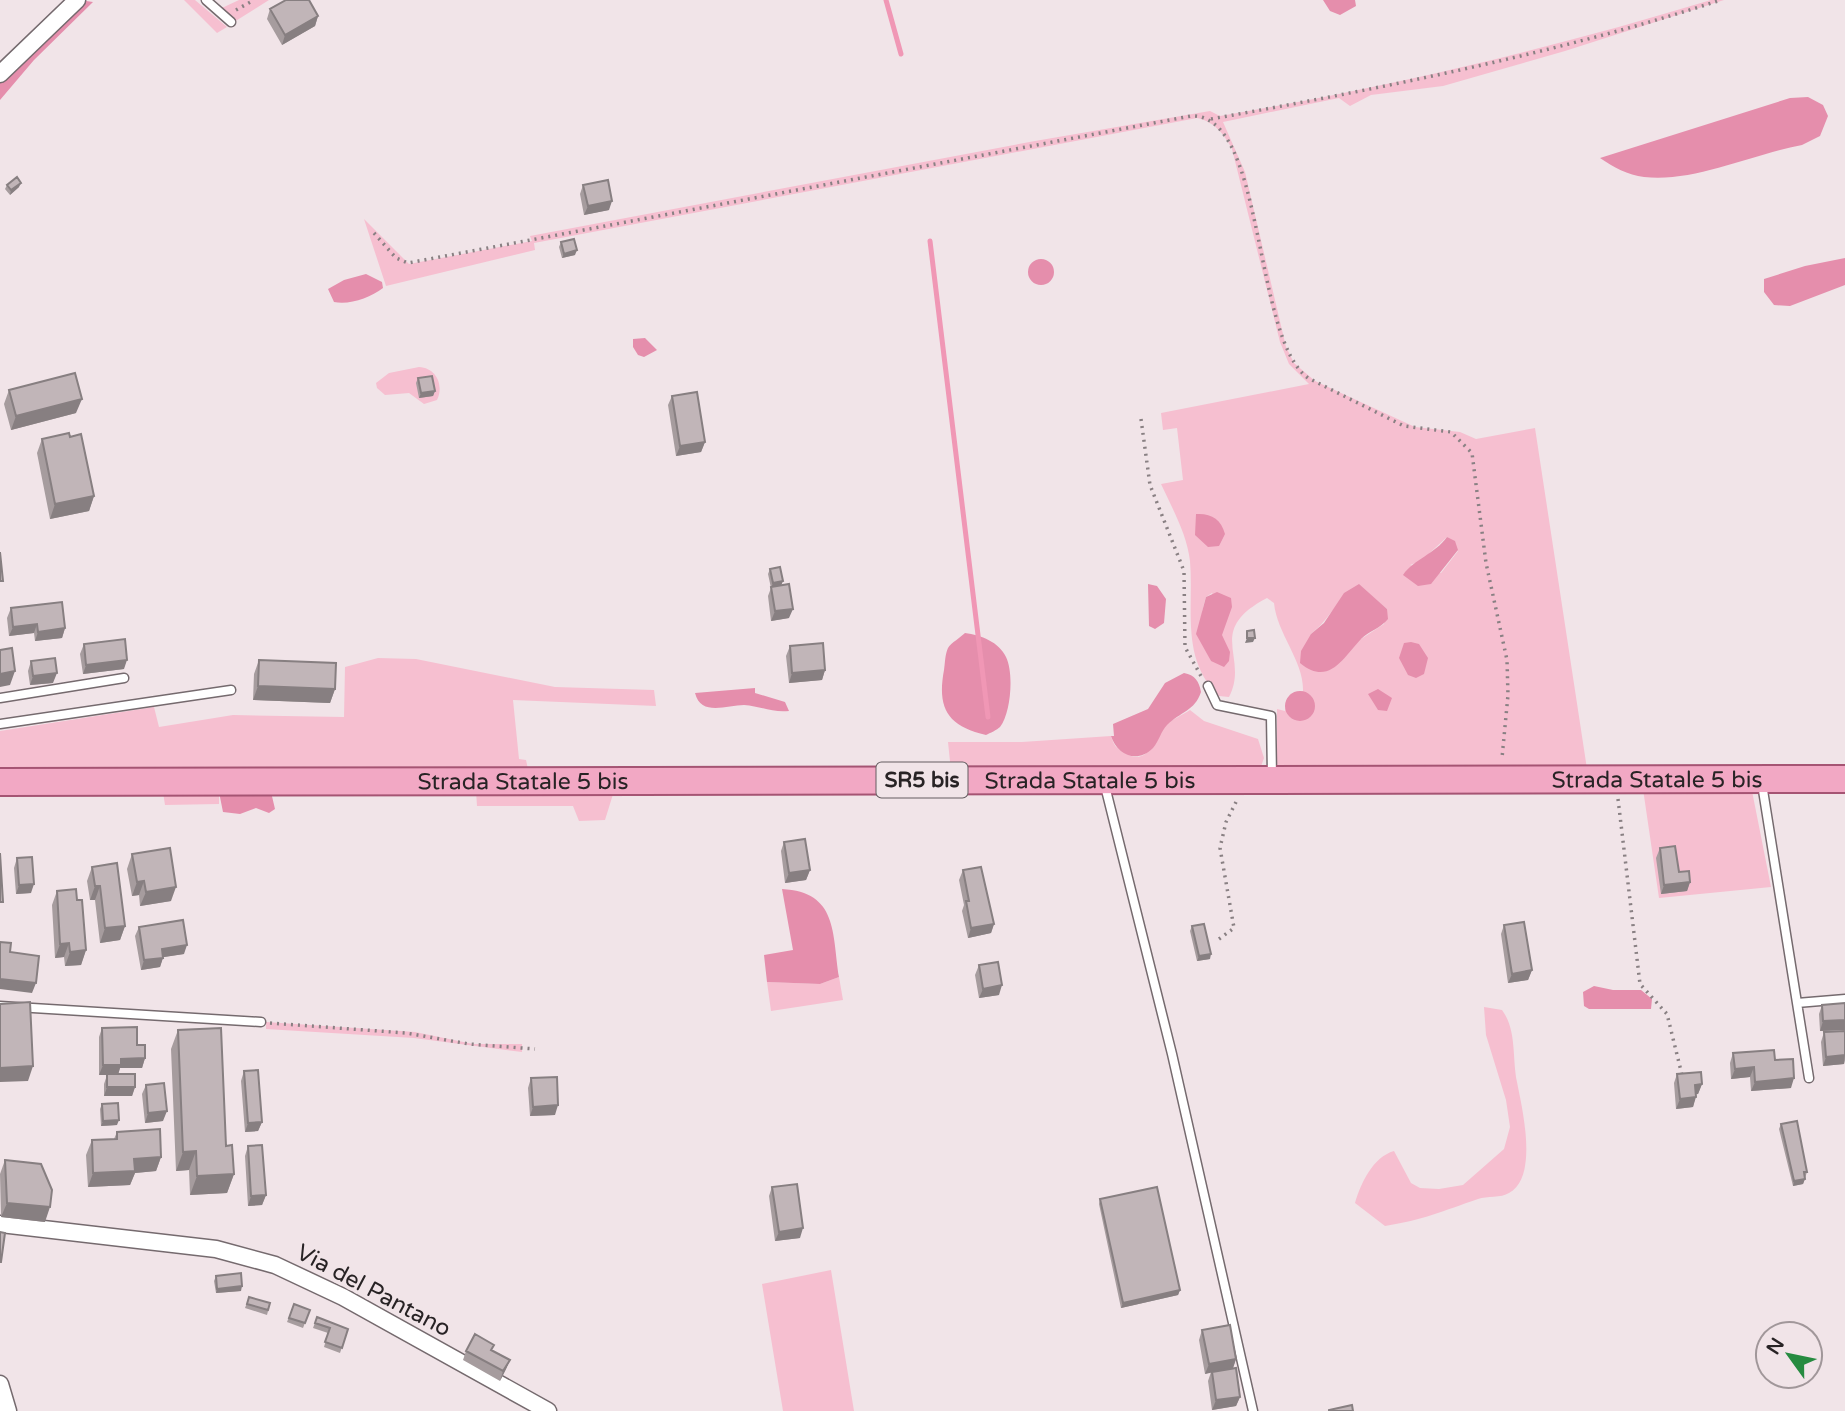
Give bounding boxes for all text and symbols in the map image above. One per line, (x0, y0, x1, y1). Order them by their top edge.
road number: SR5 bis (876, 762, 968, 798)
street label: Strada Statale 5 bis (1551, 766, 1763, 794)
street label: Strada Statale 5 bis (984, 767, 1196, 795)
street label: Strada Statale 5 bis (417, 768, 629, 796)
street label: Via del Pantano (292, 1238, 456, 1343)
north arrow (1754, 1320, 1824, 1390)
text: N (1762, 1334, 1789, 1359)

